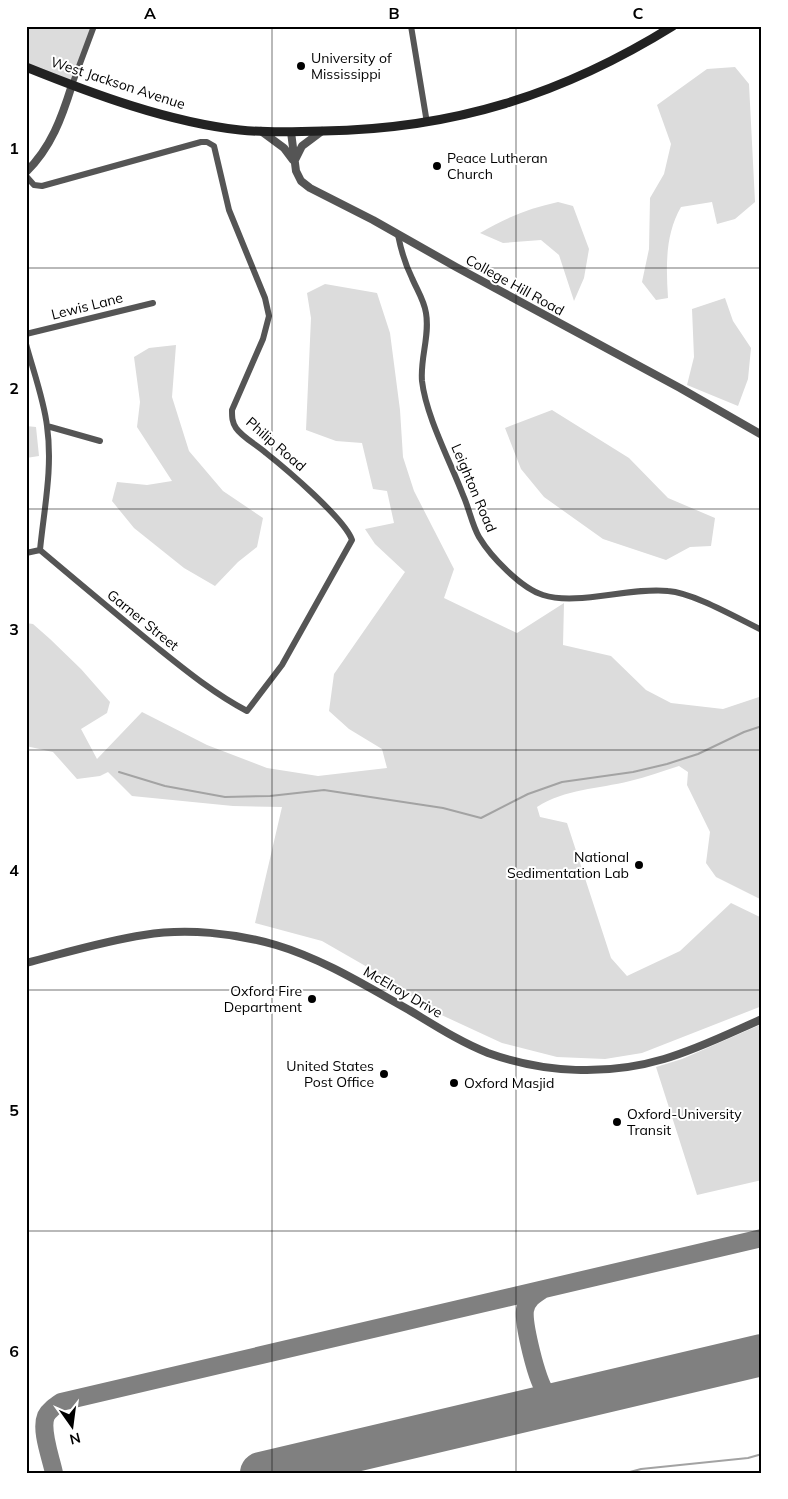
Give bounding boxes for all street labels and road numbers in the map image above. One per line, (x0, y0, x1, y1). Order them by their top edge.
street label: West Jackson Avenue (48, 53, 188, 113)
street label: College Hill Road (463, 251, 567, 319)
street label: Lewis Lane (49, 288, 125, 324)
street label: Philip Road (242, 413, 310, 475)
street label: Leighton Road (447, 441, 501, 535)
street label: Garner Street (104, 586, 183, 654)
street label: McElroy Drive (360, 962, 446, 1022)

